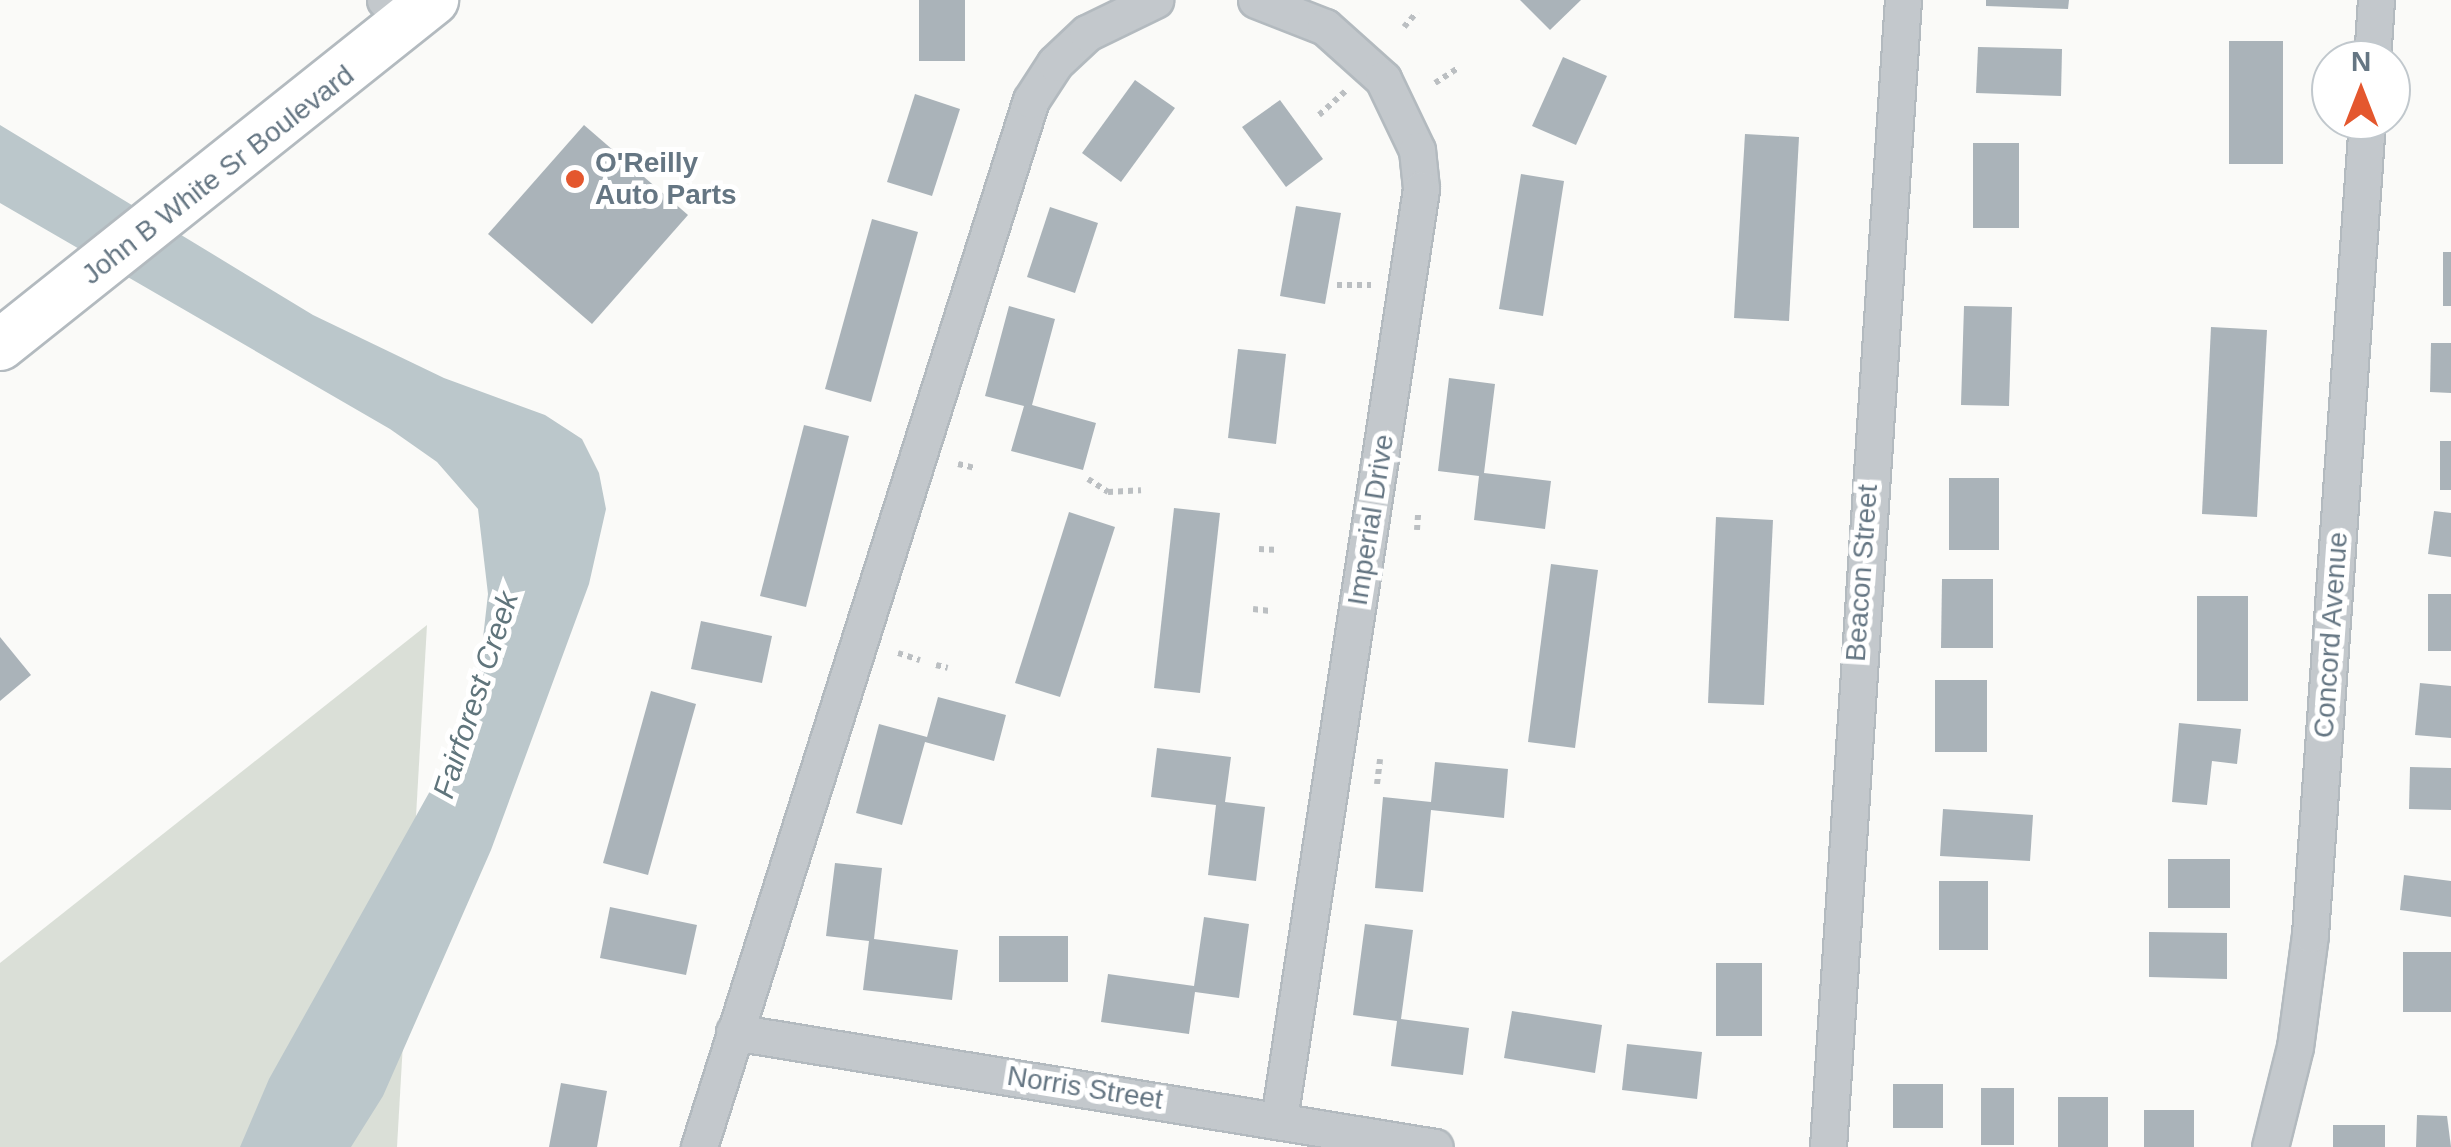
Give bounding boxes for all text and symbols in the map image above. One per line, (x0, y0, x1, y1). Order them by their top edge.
north arrow (2311, 40, 2411, 140)
text: N (2351, 46, 2371, 77)
street label: John B White Sr Boulevard (75, 58, 361, 292)
place label: O'Reilly Auto Parts (595, 146, 737, 212)
marker: O'Reilly Auto Parts (564, 168, 586, 190)
street label: Imperial Drive (1341, 432, 1401, 608)
street label: Beacon Street (1839, 483, 1885, 663)
street label: Concord Avenue (2307, 530, 2355, 740)
water label: Fairforest Creek (426, 587, 526, 803)
street label: Norris Street (1005, 1059, 1165, 1117)

